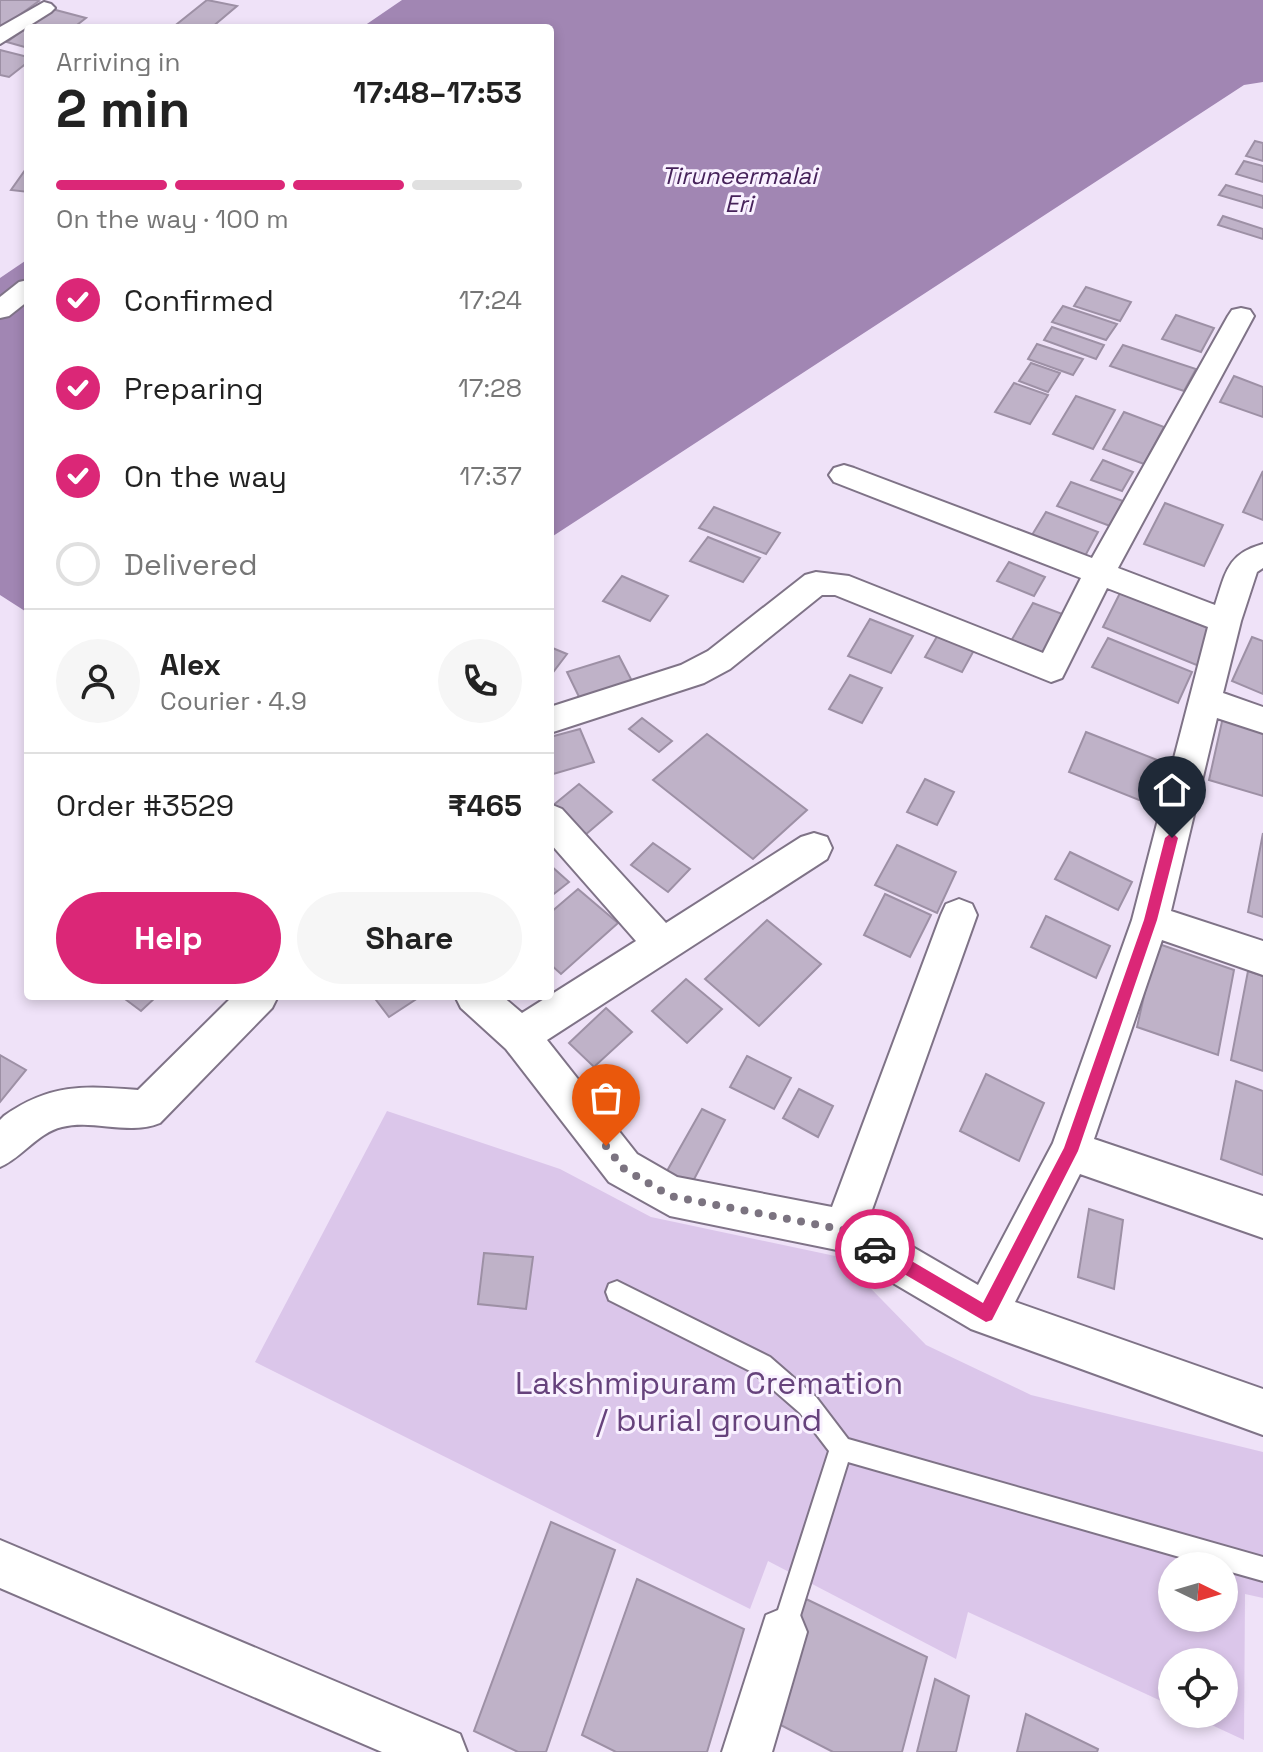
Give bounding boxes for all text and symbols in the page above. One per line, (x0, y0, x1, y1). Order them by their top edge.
text: Arriving in (56, 45, 180, 79)
text: 17:48–17:53 (353, 73, 522, 112)
text: 2 min (56, 76, 190, 142)
water label: Tiruneermalai Eri (661, 160, 820, 219)
text: On the way · 100 m (56, 202, 289, 236)
icon: check (56, 278, 100, 322)
text: Confirmed (124, 281, 274, 320)
text: 17:24 (459, 283, 522, 317)
icon: check (56, 366, 100, 410)
text: Preparing (124, 369, 263, 408)
text: 17:28 (458, 371, 522, 405)
icon: check (56, 454, 100, 498)
text: On the way (124, 457, 287, 496)
text: 17:37 (460, 459, 522, 493)
text: Delivered (124, 545, 258, 584)
button: person (56, 639, 140, 723)
button: phone (438, 639, 522, 723)
text: Alex (160, 645, 221, 684)
text: Courier · 4.9 (160, 684, 307, 718)
pin (1138, 756, 1206, 838)
icon: home (1150, 768, 1194, 812)
text: Order #3529 (56, 786, 234, 825)
text: ₹465 (448, 786, 522, 825)
button: Help (56, 892, 281, 984)
button: Share (297, 892, 522, 984)
pin (572, 1064, 640, 1146)
icon: bag (584, 1076, 628, 1120)
courier (835, 1209, 915, 1289)
icon: car (853, 1227, 897, 1271)
park label: Lakshmipuram Cremation / burial ground (515, 1363, 903, 1440)
north arrow (1158, 1552, 1238, 1632)
map controls (1158, 1552, 1238, 1728)
button: locate (1158, 1648, 1238, 1728)

